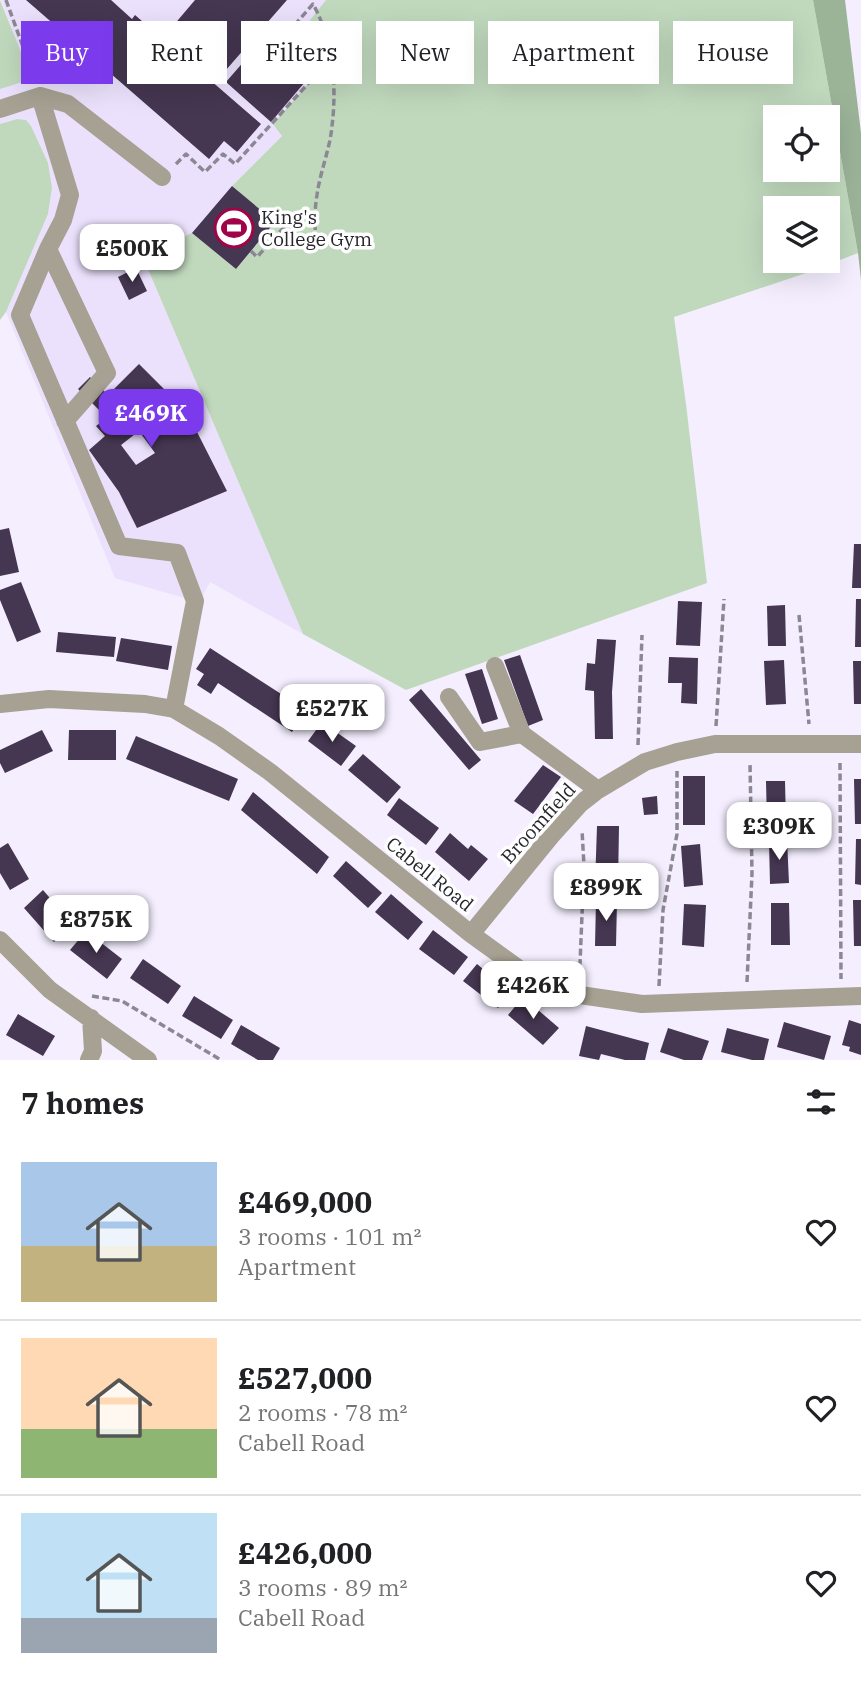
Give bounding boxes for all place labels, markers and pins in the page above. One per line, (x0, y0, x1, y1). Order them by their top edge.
place label: King's College Gym (261, 205, 372, 251)
sports icon: King's College Gym (213, 207, 255, 249)
pin: £500K (83, 224, 181, 284)
pin: £469K (102, 390, 200, 449)
pin: £527K (283, 684, 381, 744)
pin: £309K (730, 802, 828, 862)
pin: £899K (557, 864, 655, 923)
pin: £875K (47, 895, 145, 955)
pin: £426K (484, 962, 582, 1021)

